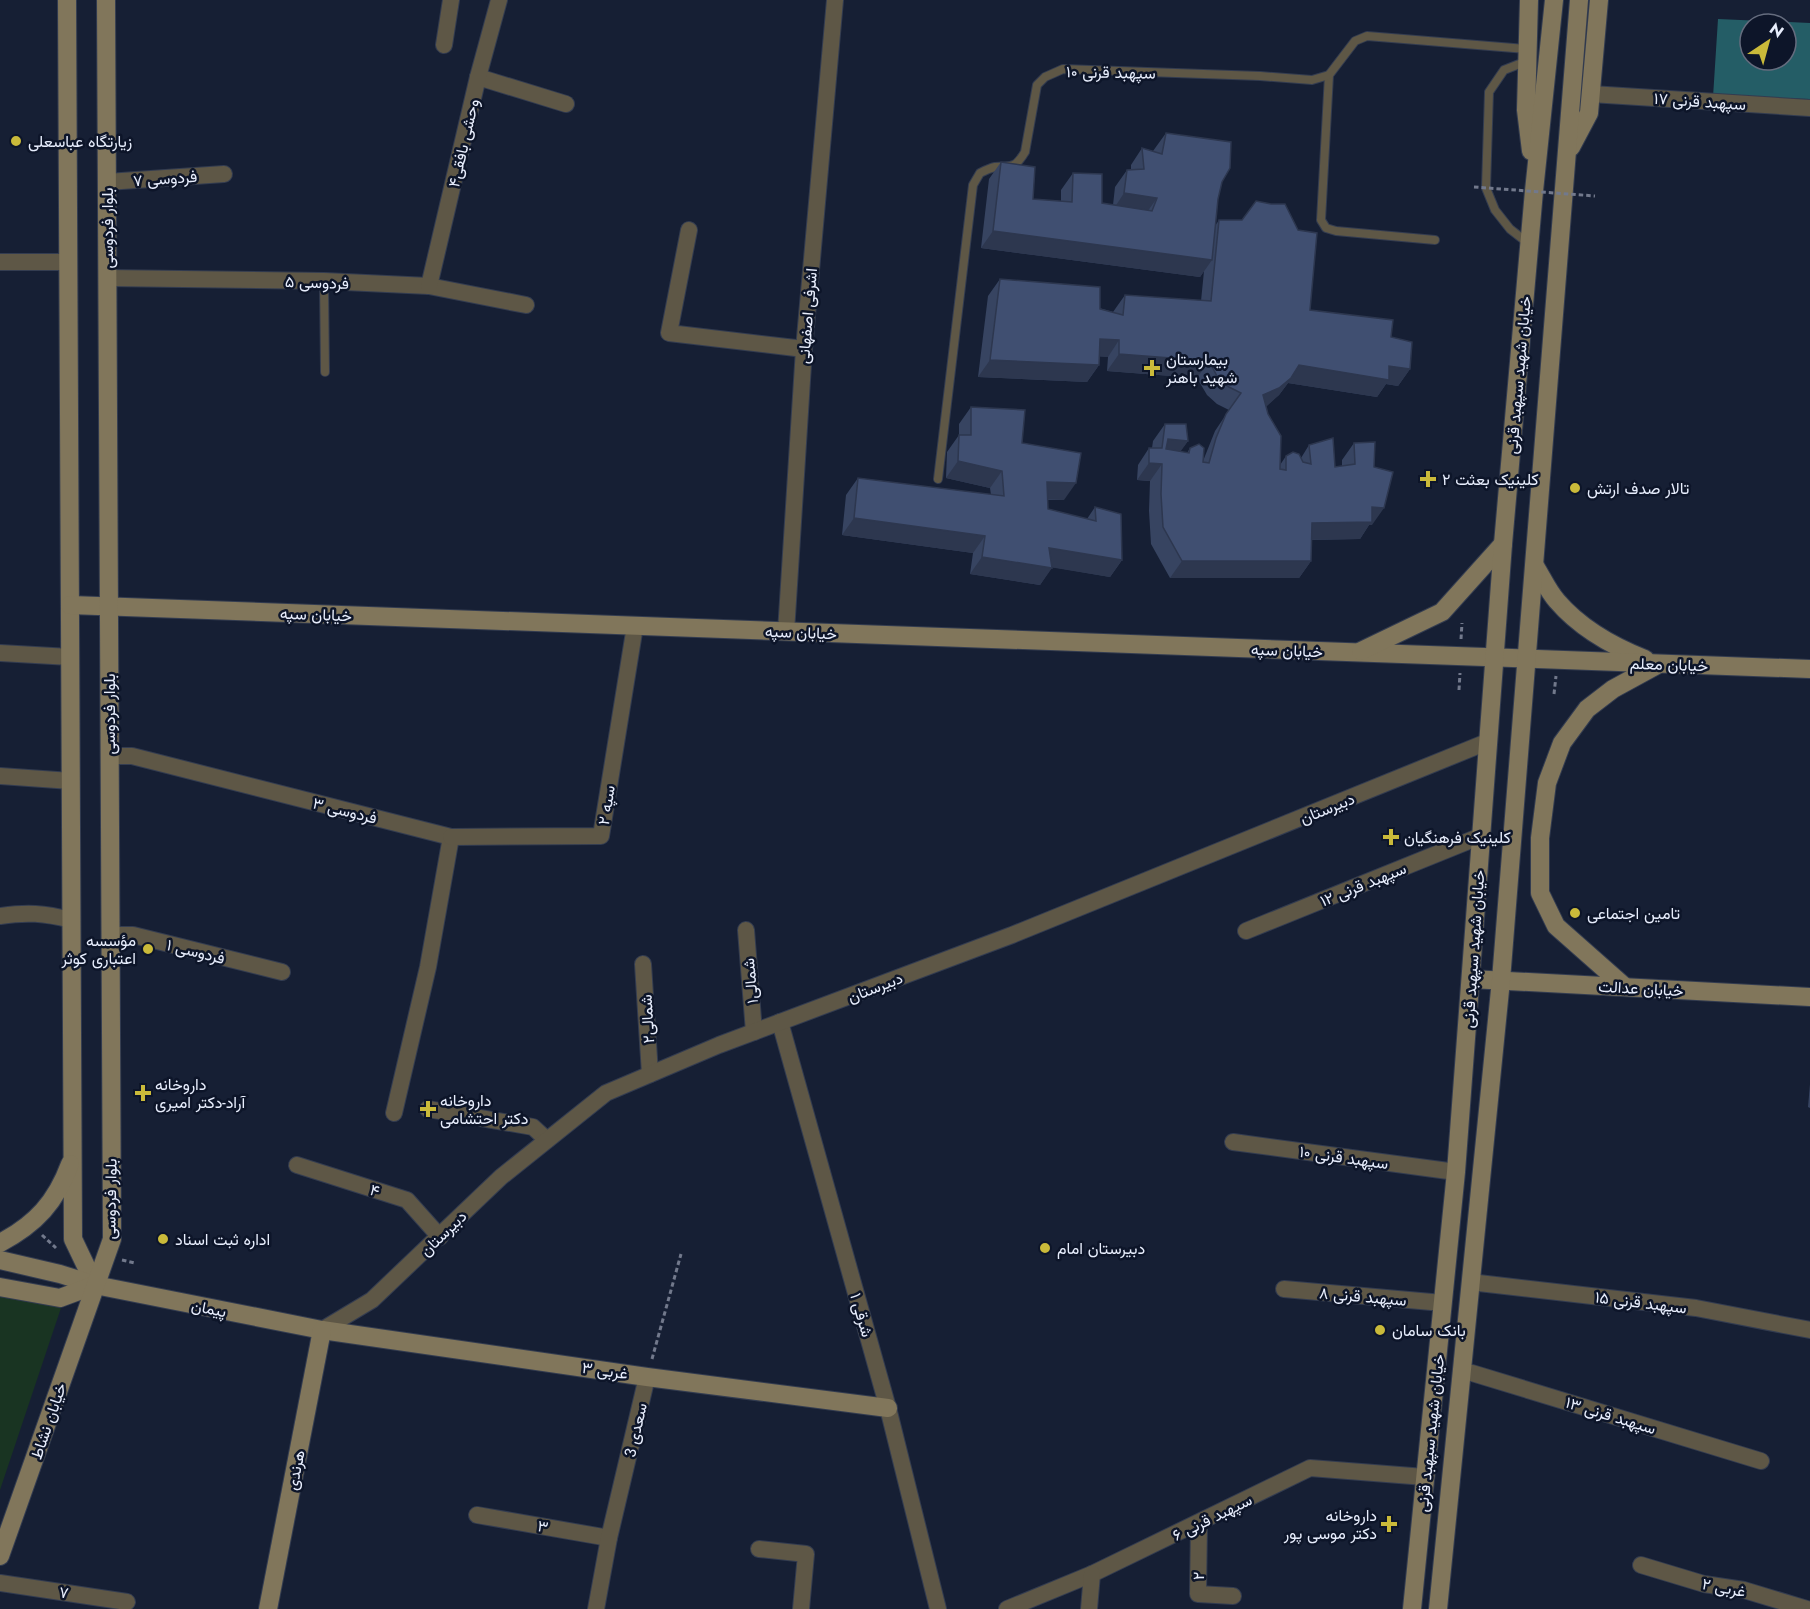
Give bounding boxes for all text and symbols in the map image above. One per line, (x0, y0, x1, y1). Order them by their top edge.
north arrow (1738, 12, 1798, 72)
text: N (1765, 17, 1788, 43)
street label: سپهبد قرنی ۱۰ (1066, 60, 1156, 85)
street label: سپهبد قرنی ۱۷ (1653, 87, 1747, 116)
street label: وحشی بافقی۴ (442, 97, 485, 190)
place label: زیارتگاه عباسعلی (28, 130, 132, 153)
marker: زیارتگاه عباسعلی (9, 134, 23, 148)
street label: فردوسی ۷ (132, 165, 198, 192)
street label: بلوار فردوسی (96, 188, 119, 268)
street label: اشرفی اصفهانی (792, 267, 823, 365)
street label: فردوسی ۵ (284, 270, 349, 295)
street label: خیابان شهید سپهبد قرنی (1500, 295, 1537, 455)
place label: بیمارستان شهید باهنر (1165, 348, 1237, 389)
marker: بیمارستان شهید باهنر (1143, 359, 1161, 377)
place label: کلینیک بعثت ۲ (1442, 468, 1539, 491)
marker: کلینیک بعثت ۲ (1419, 470, 1437, 488)
place label: تالار صدف ارتش (1587, 477, 1689, 500)
marker: تالار صدف ارتش (1568, 481, 1582, 495)
street label: خیابان سپه (280, 602, 353, 627)
street label: خیابان سپه (765, 620, 838, 645)
street label: خیابان سپه (1251, 638, 1324, 663)
street label: خیابان معلم (1630, 652, 1709, 677)
street label: بلوار فردوسی (98, 674, 121, 754)
street label: سپه ۲ (592, 784, 621, 827)
street label: دبیرستان (1296, 787, 1358, 830)
street label: فردوسی ۳ (310, 791, 379, 830)
place label: کلینیک فرهنگیان (1404, 826, 1511, 849)
marker: کلینیک فرهنگیان (1382, 828, 1400, 846)
street label: سپهبد قرنی ۱۲ (1317, 857, 1410, 912)
street label: خیابان شهید سپهبد قرنی (1457, 869, 1491, 1029)
place label: تامین اجتماعی (1587, 902, 1680, 925)
marker: تامین اجتماعی (1568, 906, 1582, 920)
place label: مؤسسه اعتباری کوثر (61, 929, 136, 970)
street label: فردوسی ۱ (164, 933, 227, 970)
marker: مؤسسه اعتباری کوثر (141, 942, 155, 956)
street label: شمالی۱ (737, 957, 764, 1005)
street label: دبیرستان (844, 966, 906, 1008)
street label: خیابان عدالت (1598, 975, 1684, 1002)
street label: شمالی۲ (635, 994, 660, 1044)
place label: داروخانه آراد-دکتر امیری (155, 1073, 246, 1114)
marker: داروخانه آراد-دکتر امیری (136, 1086, 150, 1100)
place label: داروخانه دکتر احتشامی (440, 1089, 528, 1130)
marker: داروخانه دکتر احتشامی (421, 1102, 435, 1116)
street label: سپهبد قرنی ۱۰ (1298, 1140, 1390, 1175)
street label: بلوار فردوسی (98, 1158, 123, 1240)
street label: ۴ (367, 1178, 383, 1203)
street label: دبیرستان (415, 1205, 472, 1262)
place label: اداره ثبت اسناد (175, 1228, 270, 1251)
marker: اداره ثبت اسناد (156, 1232, 170, 1246)
place label: دبیرستان امام (1057, 1237, 1145, 1260)
marker: دبیرستان امام (1038, 1241, 1052, 1255)
street label: سپهبد قرنی ۸ (1318, 1281, 1408, 1312)
street label: سپهبد قرنی ۱۵ (1594, 1285, 1688, 1320)
street label: شرقی ۱ (844, 1290, 879, 1340)
street label: پیمان (189, 1294, 229, 1323)
place label: بانک سامان (1392, 1319, 1466, 1342)
marker: بانک سامان (1373, 1323, 1387, 1337)
street label: خیابان شهید سپهبد قرنی (1411, 1353, 1450, 1513)
street label: ۳ غربی (581, 1356, 629, 1385)
street label: خیابان نشاط (25, 1380, 72, 1462)
street label: سپهبد قرنی ۱۳ (1563, 1391, 1659, 1440)
street label: سعدی 3 (618, 1401, 653, 1460)
street label: هرندی (280, 1448, 311, 1492)
street label: سپهبد قرنی ۶ (1169, 1488, 1256, 1547)
place label: داروخانه دکتر موسی پور (1283, 1504, 1377, 1545)
street label: ۳ (536, 1514, 550, 1539)
marker: داروخانه دکتر موسی پور (1382, 1517, 1396, 1531)
street label: ۲ (1187, 1572, 1210, 1580)
street label: غربی ۲ (1700, 1572, 1748, 1603)
street label: ۷ (58, 1580, 70, 1605)

